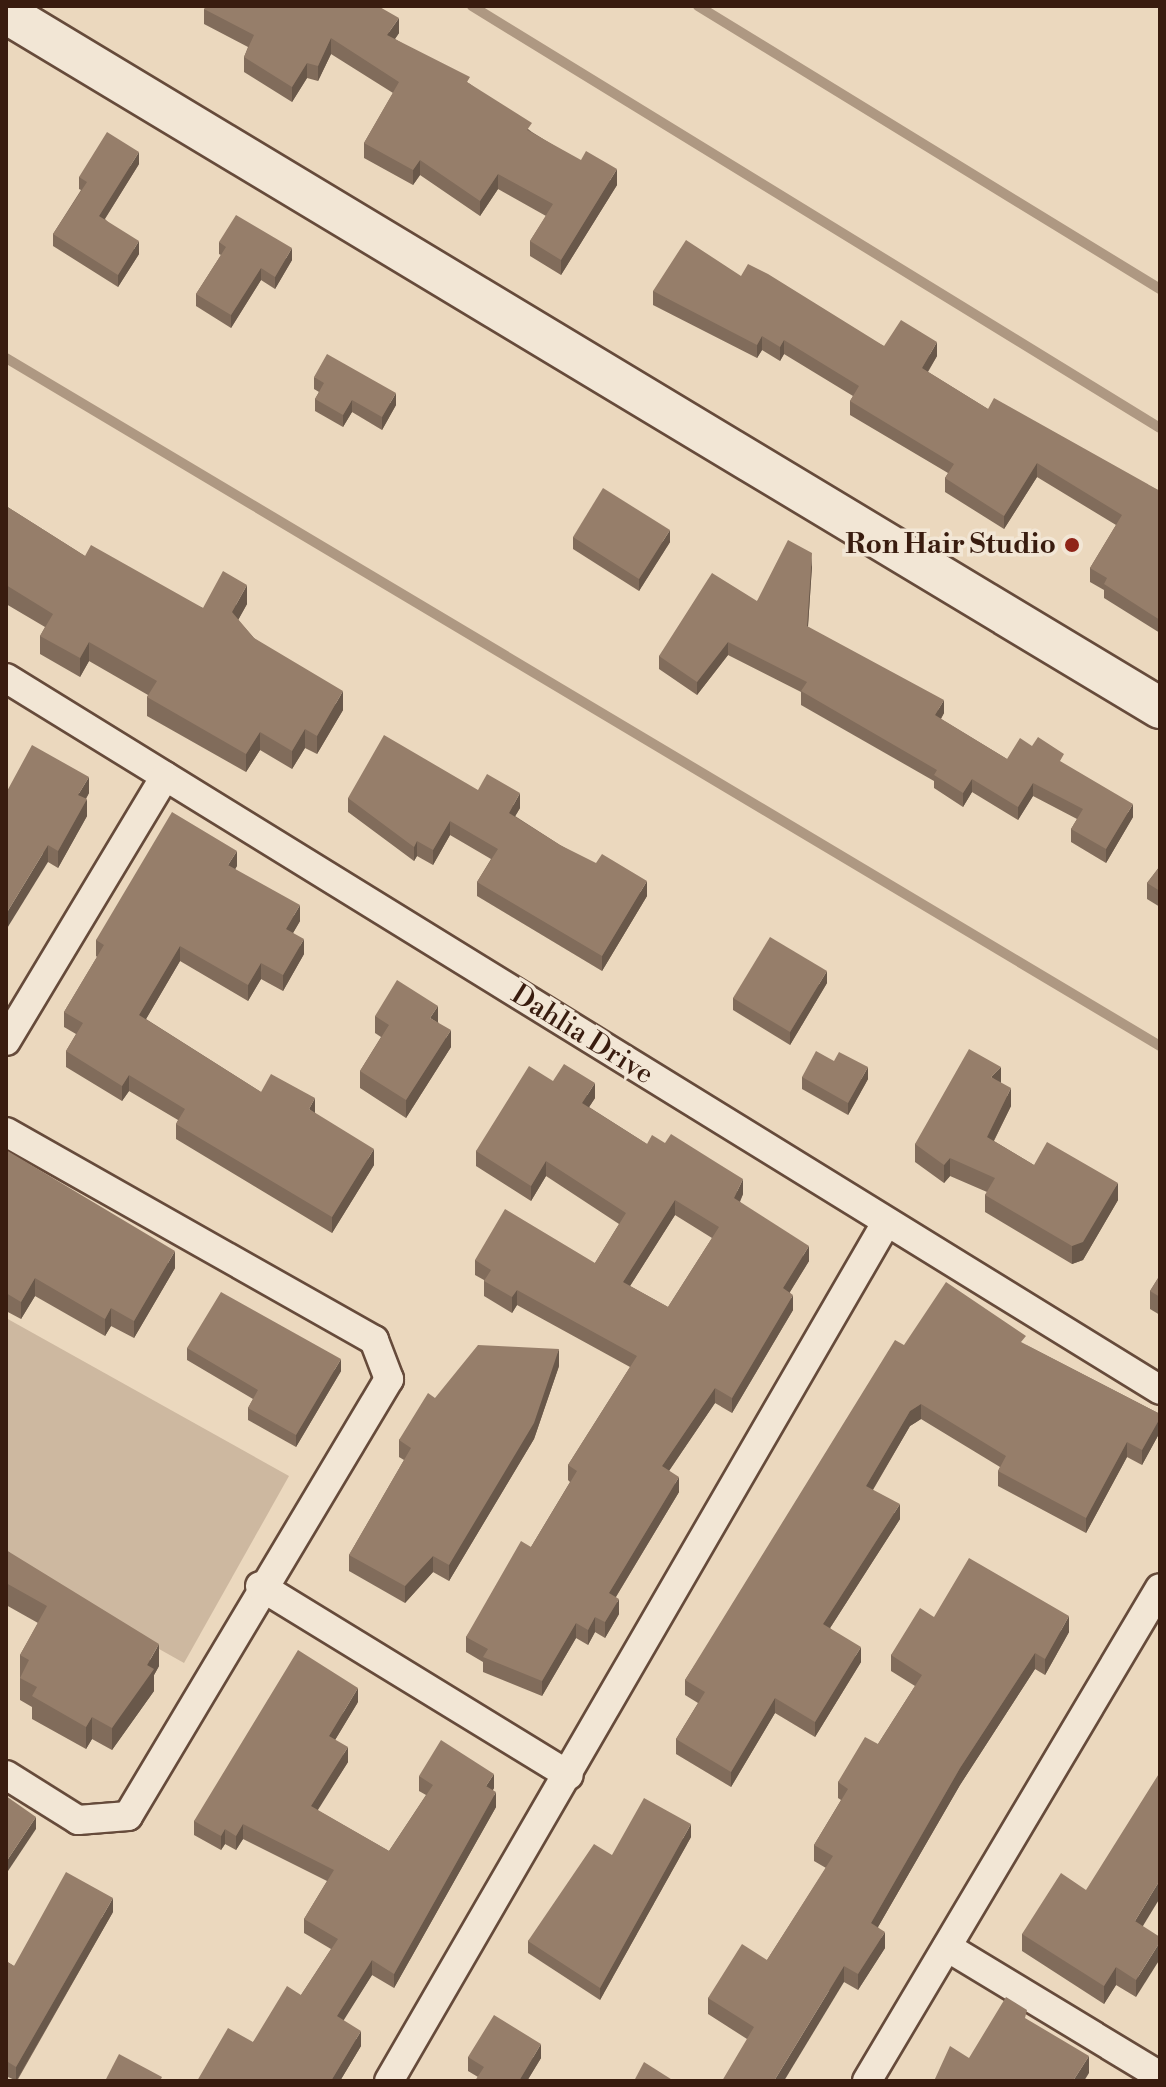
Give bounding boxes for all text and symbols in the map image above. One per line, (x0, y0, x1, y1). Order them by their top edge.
place label: Ron Hair Studio (845, 528, 1056, 562)
marker: Ron Hair Studio (1063, 536, 1081, 554)
street label: Dahlia Drive (505, 978, 659, 1092)

